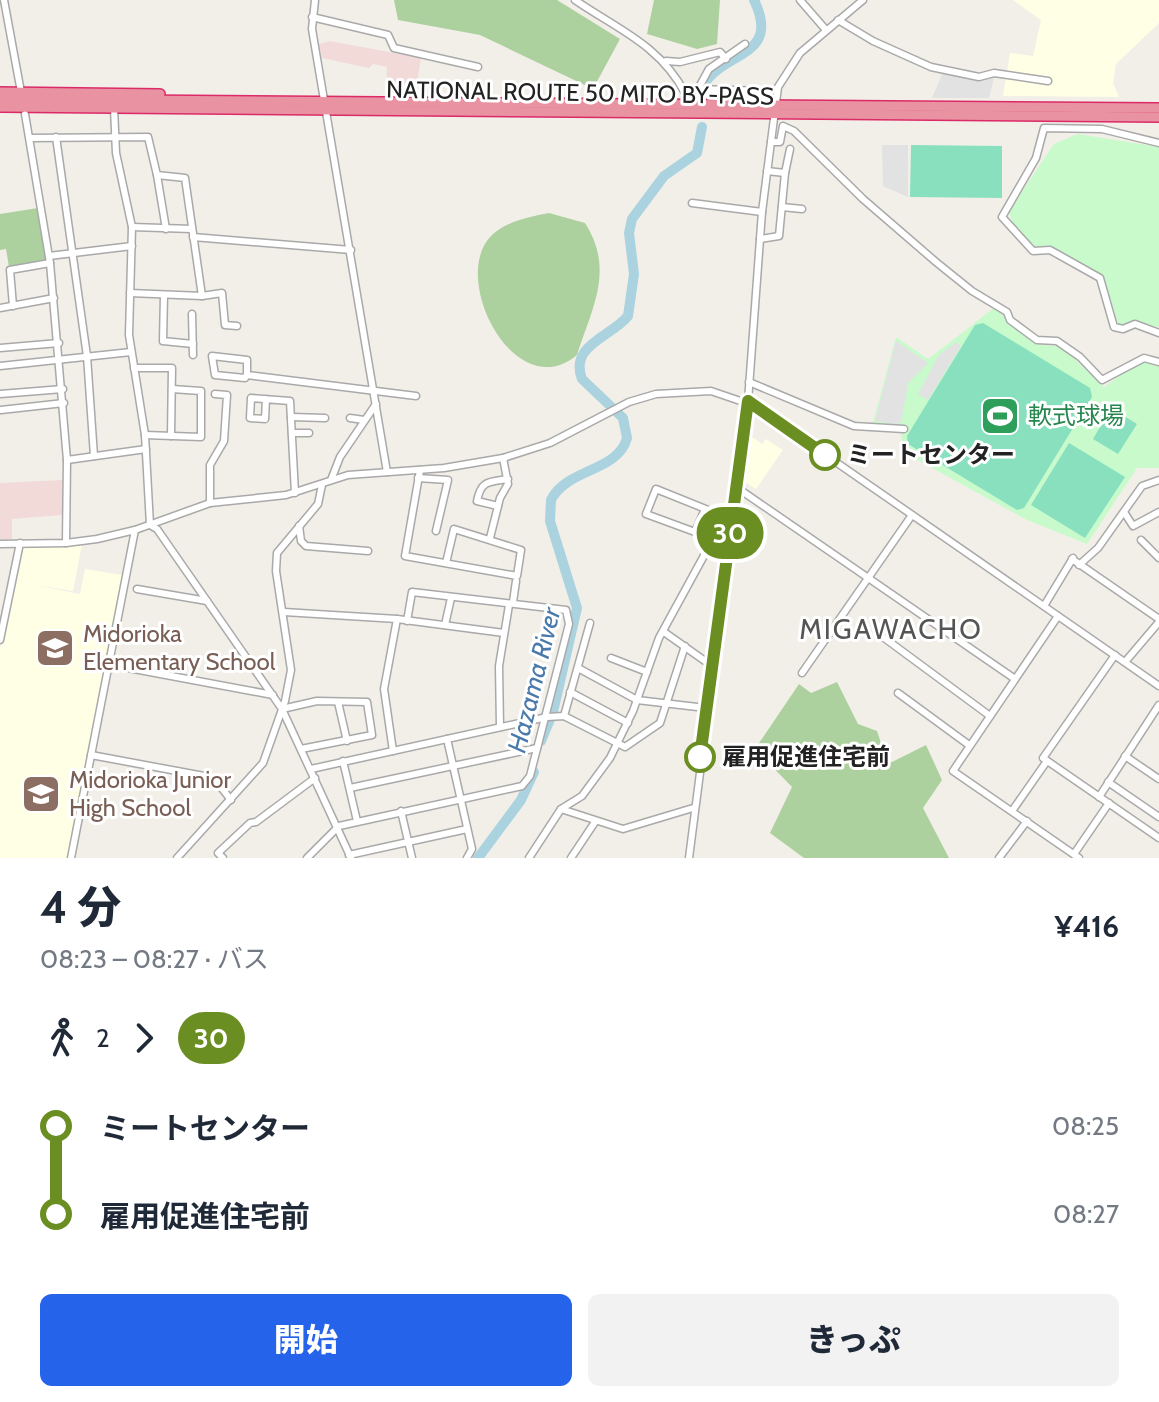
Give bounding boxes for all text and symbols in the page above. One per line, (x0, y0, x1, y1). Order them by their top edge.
street label: NATIONAL ROUTE 50 MITO BY-PASS (386, 75, 774, 110)
sports icon: 軟式球場 (979, 395, 1021, 437)
place label: 軟式球場 (1028, 401, 1124, 430)
marker: ミートセンター (810, 440, 840, 470)
place label: ミートセンター (847, 440, 1015, 469)
line badge: 30 (694, 507, 766, 559)
text: 30 (713, 516, 747, 550)
water label: Hazama River (501, 603, 568, 756)
district label: MIGAWACHO (799, 612, 983, 646)
place label: Midorioka Elementary School (83, 619, 276, 676)
school or university icon: Midorioka Elementary School (34, 627, 76, 669)
marker: 雇用促進住宅前 (685, 742, 715, 772)
place label: 雇用促進住宅前 (722, 742, 890, 771)
place label: Midorioka Junior High School (69, 765, 231, 822)
school or university icon: Midorioka Junior High School (20, 773, 62, 815)
text: 4 分 (40, 881, 121, 934)
text: ¥416 (1055, 908, 1119, 945)
text: 08:23 – 08:27 · バス (40, 943, 269, 975)
icon: walk (40, 1016, 84, 1060)
icon: forward (122, 1016, 166, 1060)
text: 30 (194, 1021, 229, 1055)
text: 2 (96, 1022, 110, 1054)
text: ミートセンター (100, 1110, 310, 1147)
text: 08:25 (1052, 1110, 1119, 1142)
text: 雇用促進住宅前 (100, 1198, 310, 1235)
text: 08:27 (1053, 1198, 1119, 1230)
button: 開始 (40, 1294, 572, 1386)
button: きっぷ (588, 1294, 1119, 1386)

